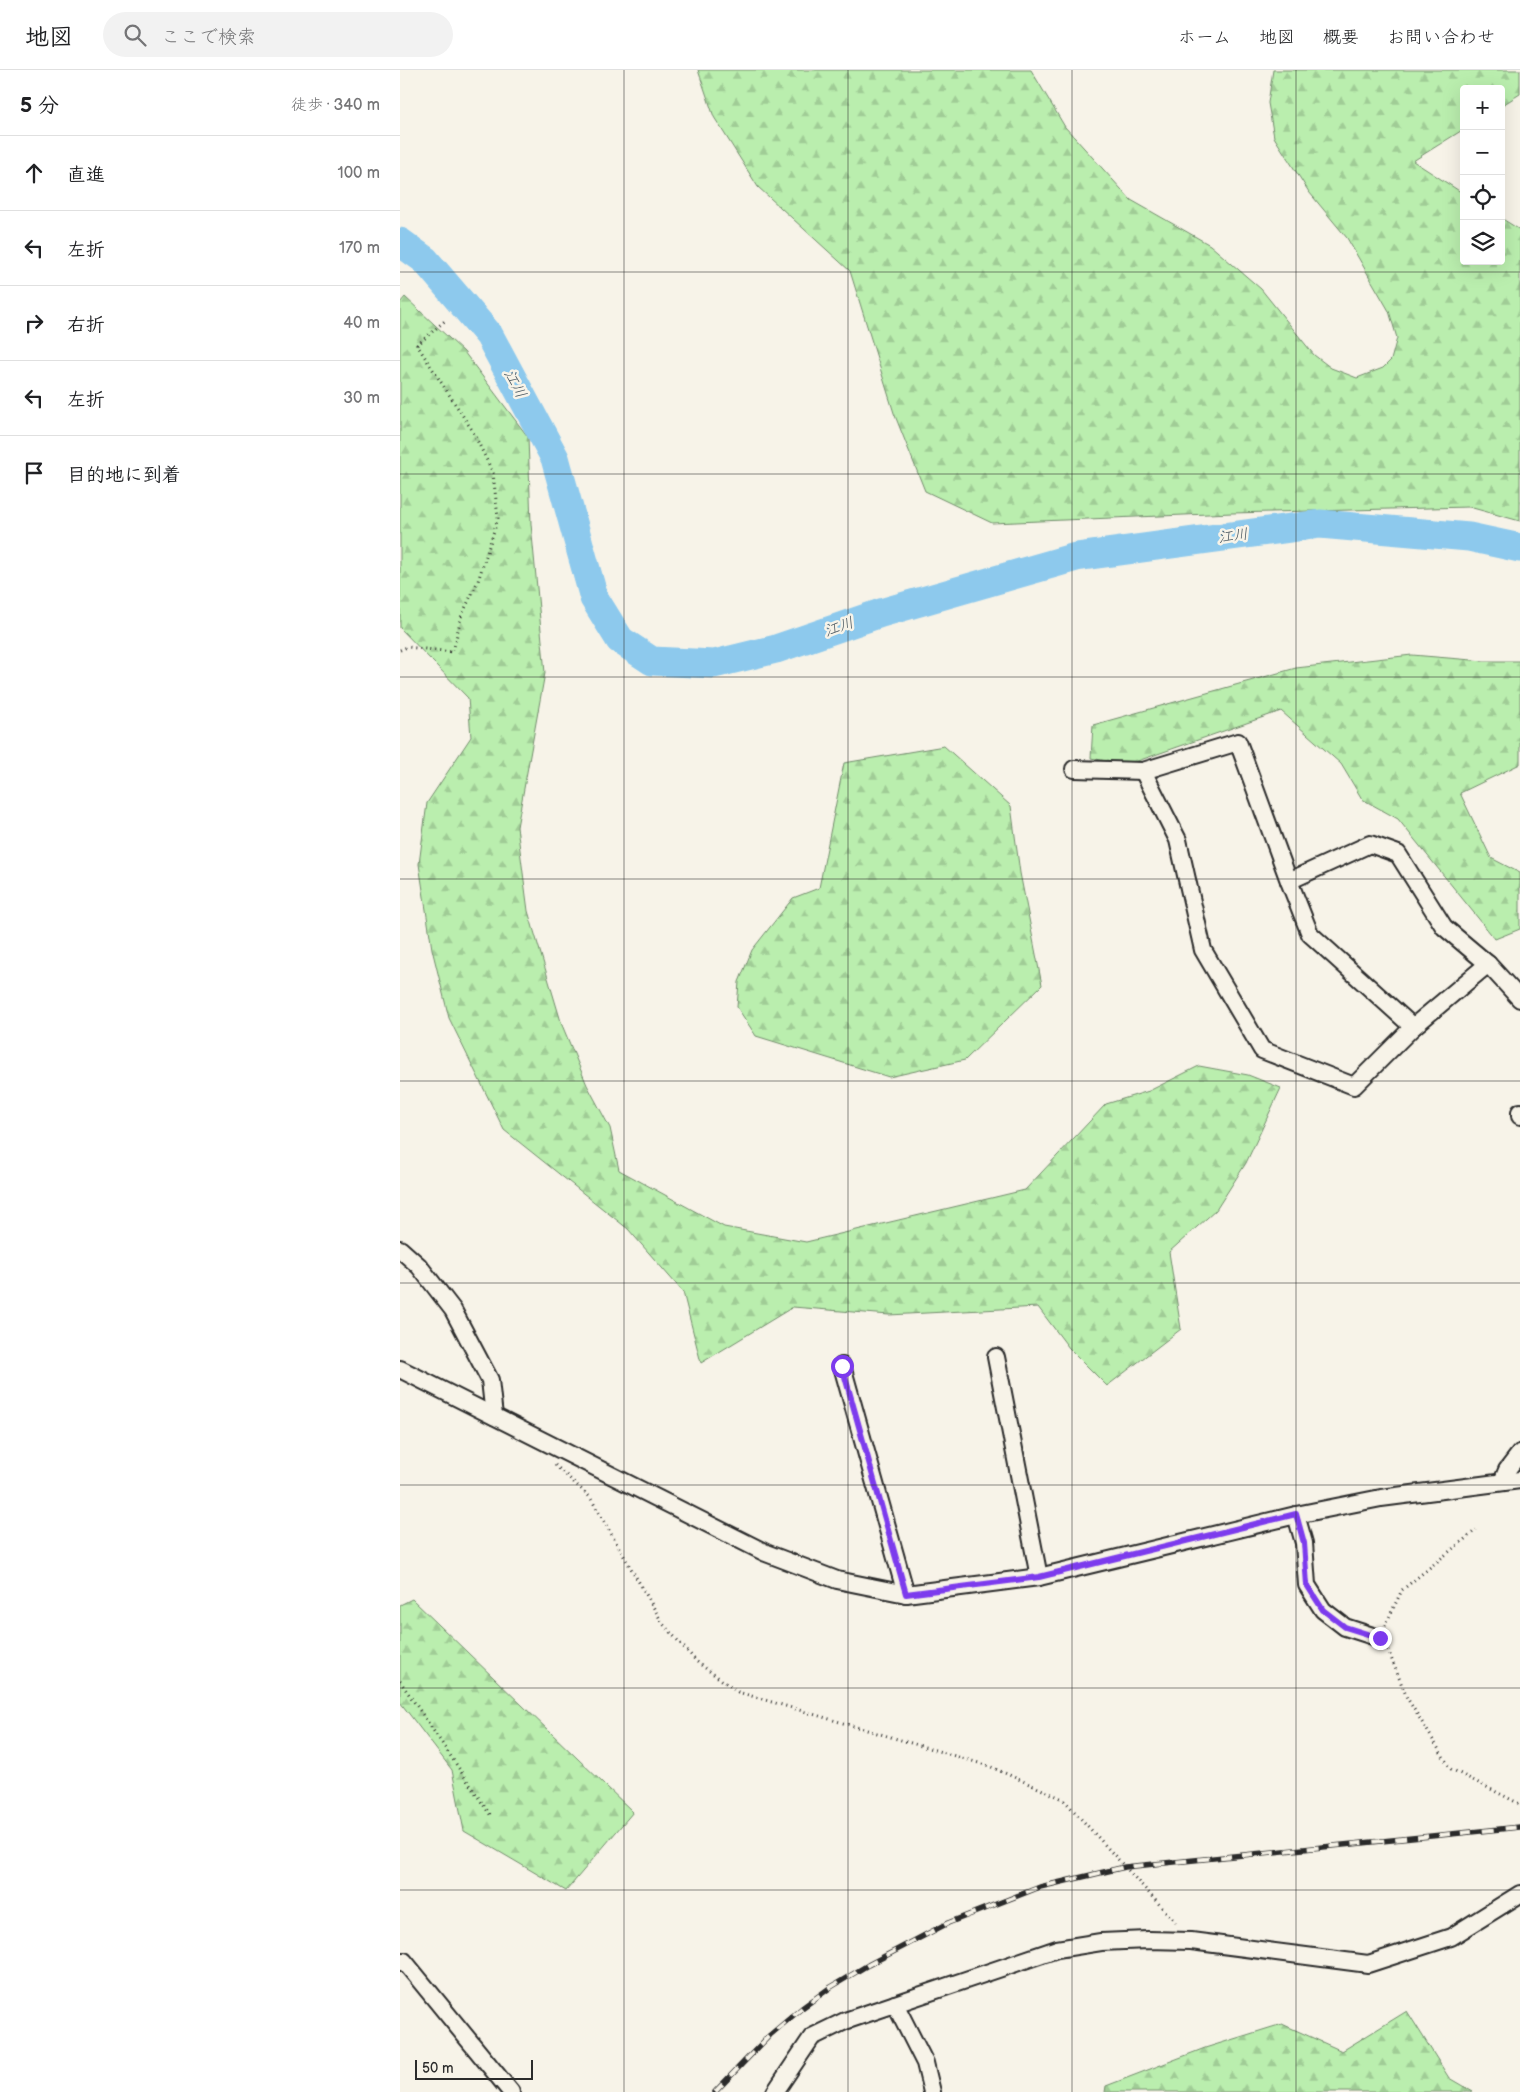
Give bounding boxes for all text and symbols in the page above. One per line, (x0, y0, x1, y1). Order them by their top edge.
search box (103, 12, 453, 57)
icon: search (121, 21, 149, 49)
text: 地図 (25, 23, 73, 52)
text: ここで検索 (161, 26, 256, 49)
text: ホーム (1178, 27, 1231, 48)
text: 地図 (1259, 27, 1295, 48)
text: 概要 (1323, 27, 1359, 48)
text: お問い合わせ (1387, 27, 1495, 48)
map controls (1460, 85, 1505, 265)
button: + (1460, 85, 1505, 130)
text: 5 分 (20, 93, 59, 118)
text: 徒歩 · 340 m (291, 96, 380, 115)
button: − (1460, 130, 1505, 175)
icon: ahead (20, 159, 48, 187)
text: 直進 (67, 164, 105, 187)
text: 100 m (337, 164, 380, 183)
button: locate (1460, 175, 1505, 220)
button: layers (1460, 220, 1505, 265)
icon: left (20, 234, 48, 262)
text: 左折 (67, 239, 105, 262)
text: 170 m (339, 239, 380, 258)
icon: right (20, 309, 48, 337)
text: 右折 (67, 314, 105, 337)
text: 40 m (343, 314, 380, 333)
water label: 江川 (500, 366, 530, 402)
icon: left (20, 384, 48, 412)
text: 左折 (67, 389, 105, 412)
text: 30 m (343, 389, 380, 408)
icon: arrive (20, 459, 48, 487)
text: 目的地に到着 (67, 464, 181, 487)
water label: 江川 (1217, 525, 1249, 547)
water label: 江川 (822, 613, 856, 641)
route start (831, 1355, 854, 1378)
route end (1369, 1627, 1392, 1650)
scale bar (415, 2057, 532, 2080)
text: 50 m (422, 2060, 454, 2077)

